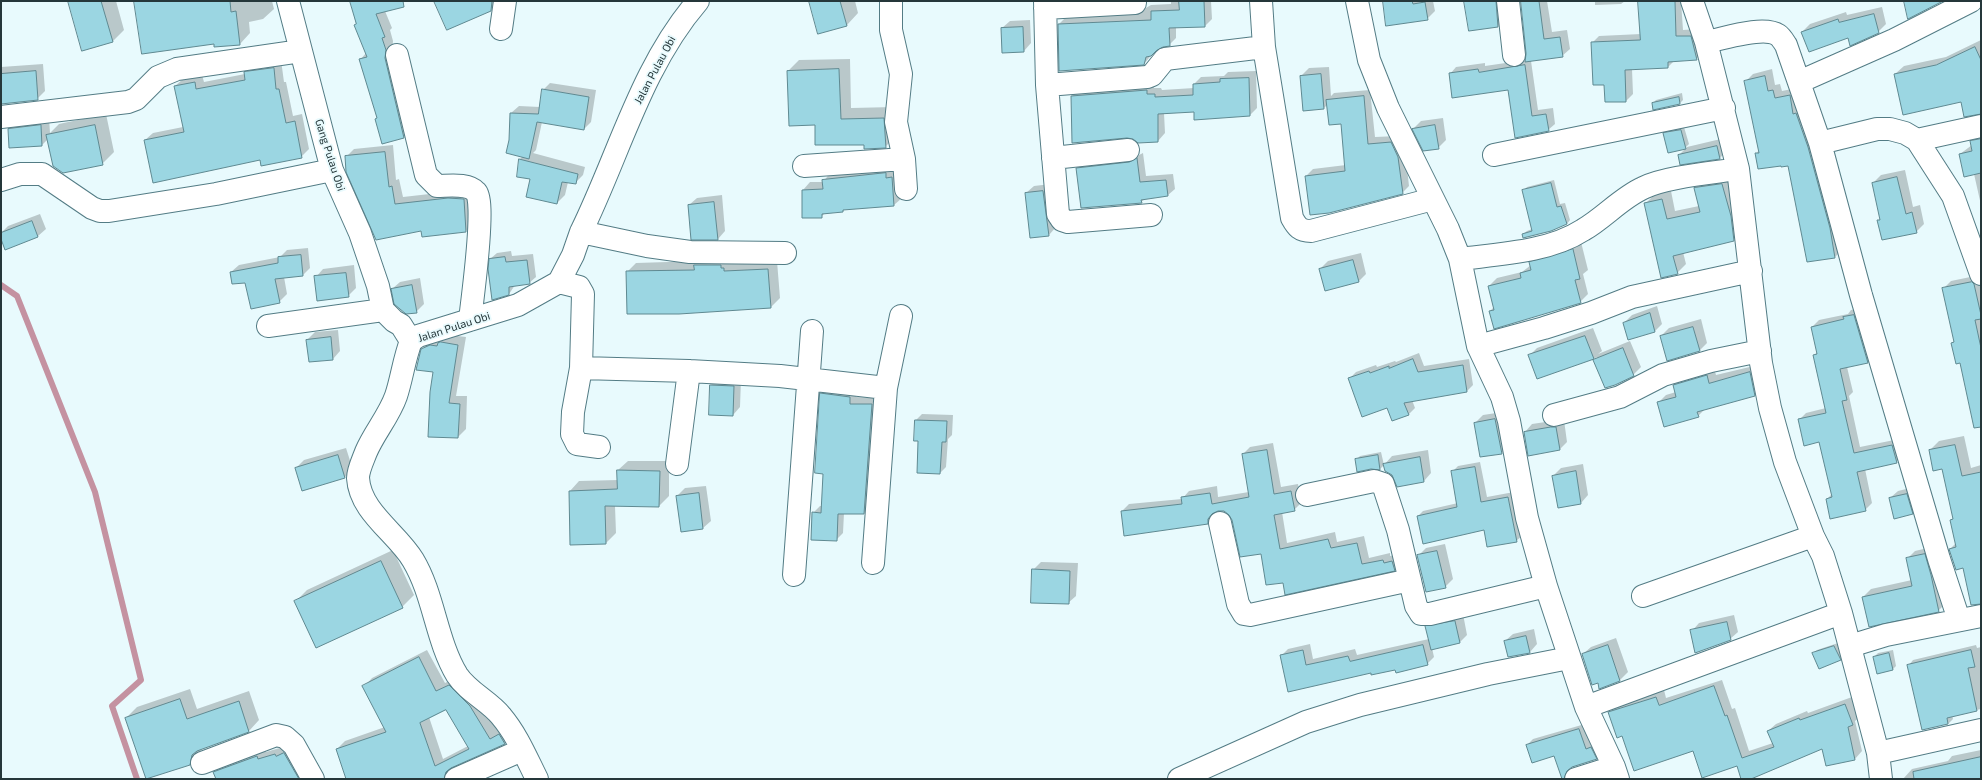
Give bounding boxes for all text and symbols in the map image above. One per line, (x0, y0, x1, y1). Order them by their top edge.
street label: Jalan Pulau Obi (632, 34, 678, 106)
street label: Gang Pulau Obi (312, 117, 348, 193)
street label: Jalan Pulau Obi (416, 309, 492, 345)

